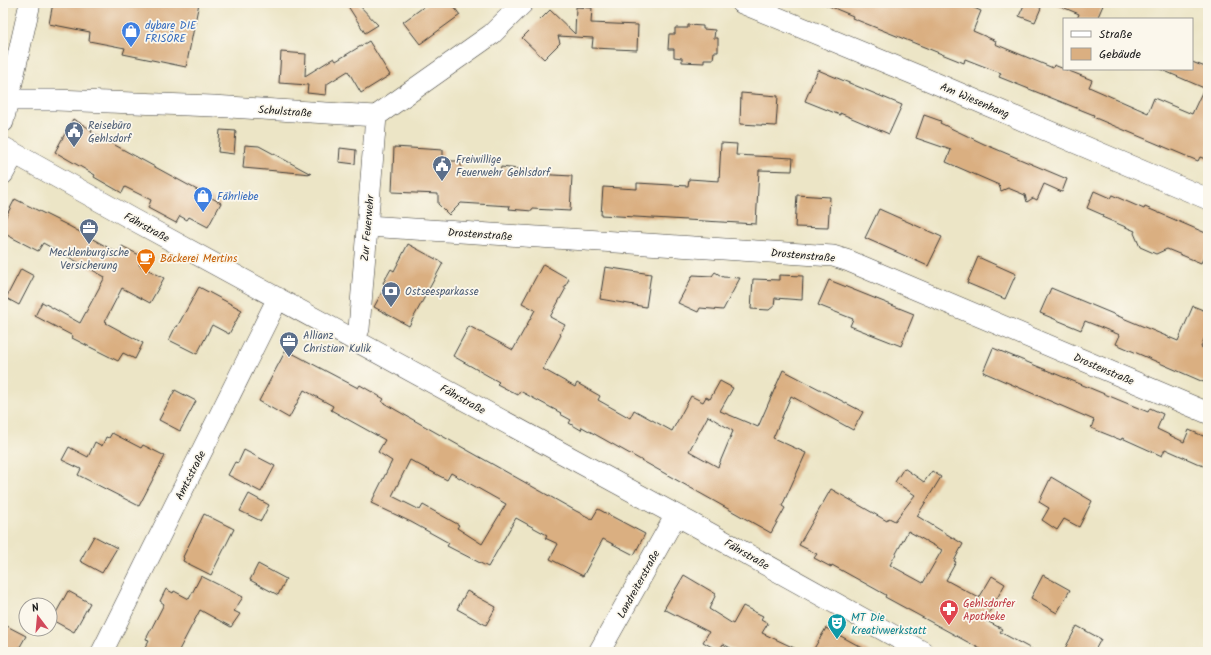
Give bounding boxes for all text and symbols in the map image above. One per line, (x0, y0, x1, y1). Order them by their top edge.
place label: dybare DIE FRISÖRE (145, 17, 197, 48)
legend (1063, 18, 1193, 70)
shop icon: dybare DIE FRISÖRE (120, 20, 142, 48)
text: Straße (1099, 25, 1133, 44)
text: Gebäude (1099, 45, 1141, 64)
street label: Am Wiesenhang (937, 78, 1012, 124)
street label: Schulstraße (257, 101, 312, 123)
place label: Reisebüro Gehlsdorf (88, 117, 133, 148)
public building icon: Reisebüro Gehlsdorf (63, 120, 85, 148)
place label: Freiwillige Feuerwehr Gehlsdorf (456, 151, 552, 182)
public building icon: Freiwillige Feuerwehr Gehlsdorf (431, 154, 453, 182)
shop icon: Fährliebe (192, 185, 214, 213)
place label: Fährliebe (217, 188, 259, 206)
street label: Zur Feuerwehr (356, 193, 380, 262)
street label: Fährstraße (120, 208, 173, 248)
office icon: Mecklenburgische Versicherung (78, 217, 100, 245)
street label: Drostenstraße (447, 224, 513, 246)
place label: Mecklenburgische Versicherung (49, 244, 129, 275)
street label: Drostenstraße (770, 244, 836, 268)
cafe icon: Bäckerei Mertins (135, 247, 157, 275)
place label: Bäckerei Mertins (160, 250, 238, 268)
bank icon: Ostseesparkasse (380, 280, 402, 308)
place label: Ostseesparkasse (405, 283, 479, 301)
place label: Allianz Christian Kulik (303, 327, 372, 358)
office icon: Allianz Christian Kulik (278, 330, 300, 358)
street label: Drostenstraße (1070, 349, 1137, 391)
street label: Fährstraße (436, 380, 489, 420)
street label: Amtsstraße (171, 447, 211, 503)
street label: Fährstraße (721, 535, 773, 575)
street label: Landreiterstraße (613, 547, 665, 622)
place label: Gehlsdorfer Apotheke (963, 595, 1016, 626)
north arrow (18, 597, 58, 637)
pharmacy icon: Gehlsdorfer Apotheke (938, 598, 960, 626)
text: N (30, 599, 41, 618)
place label: MT Die Kreativwerkstatt (851, 609, 927, 640)
theatre icon: MT Die Kreativwerkstatt (826, 612, 848, 640)

